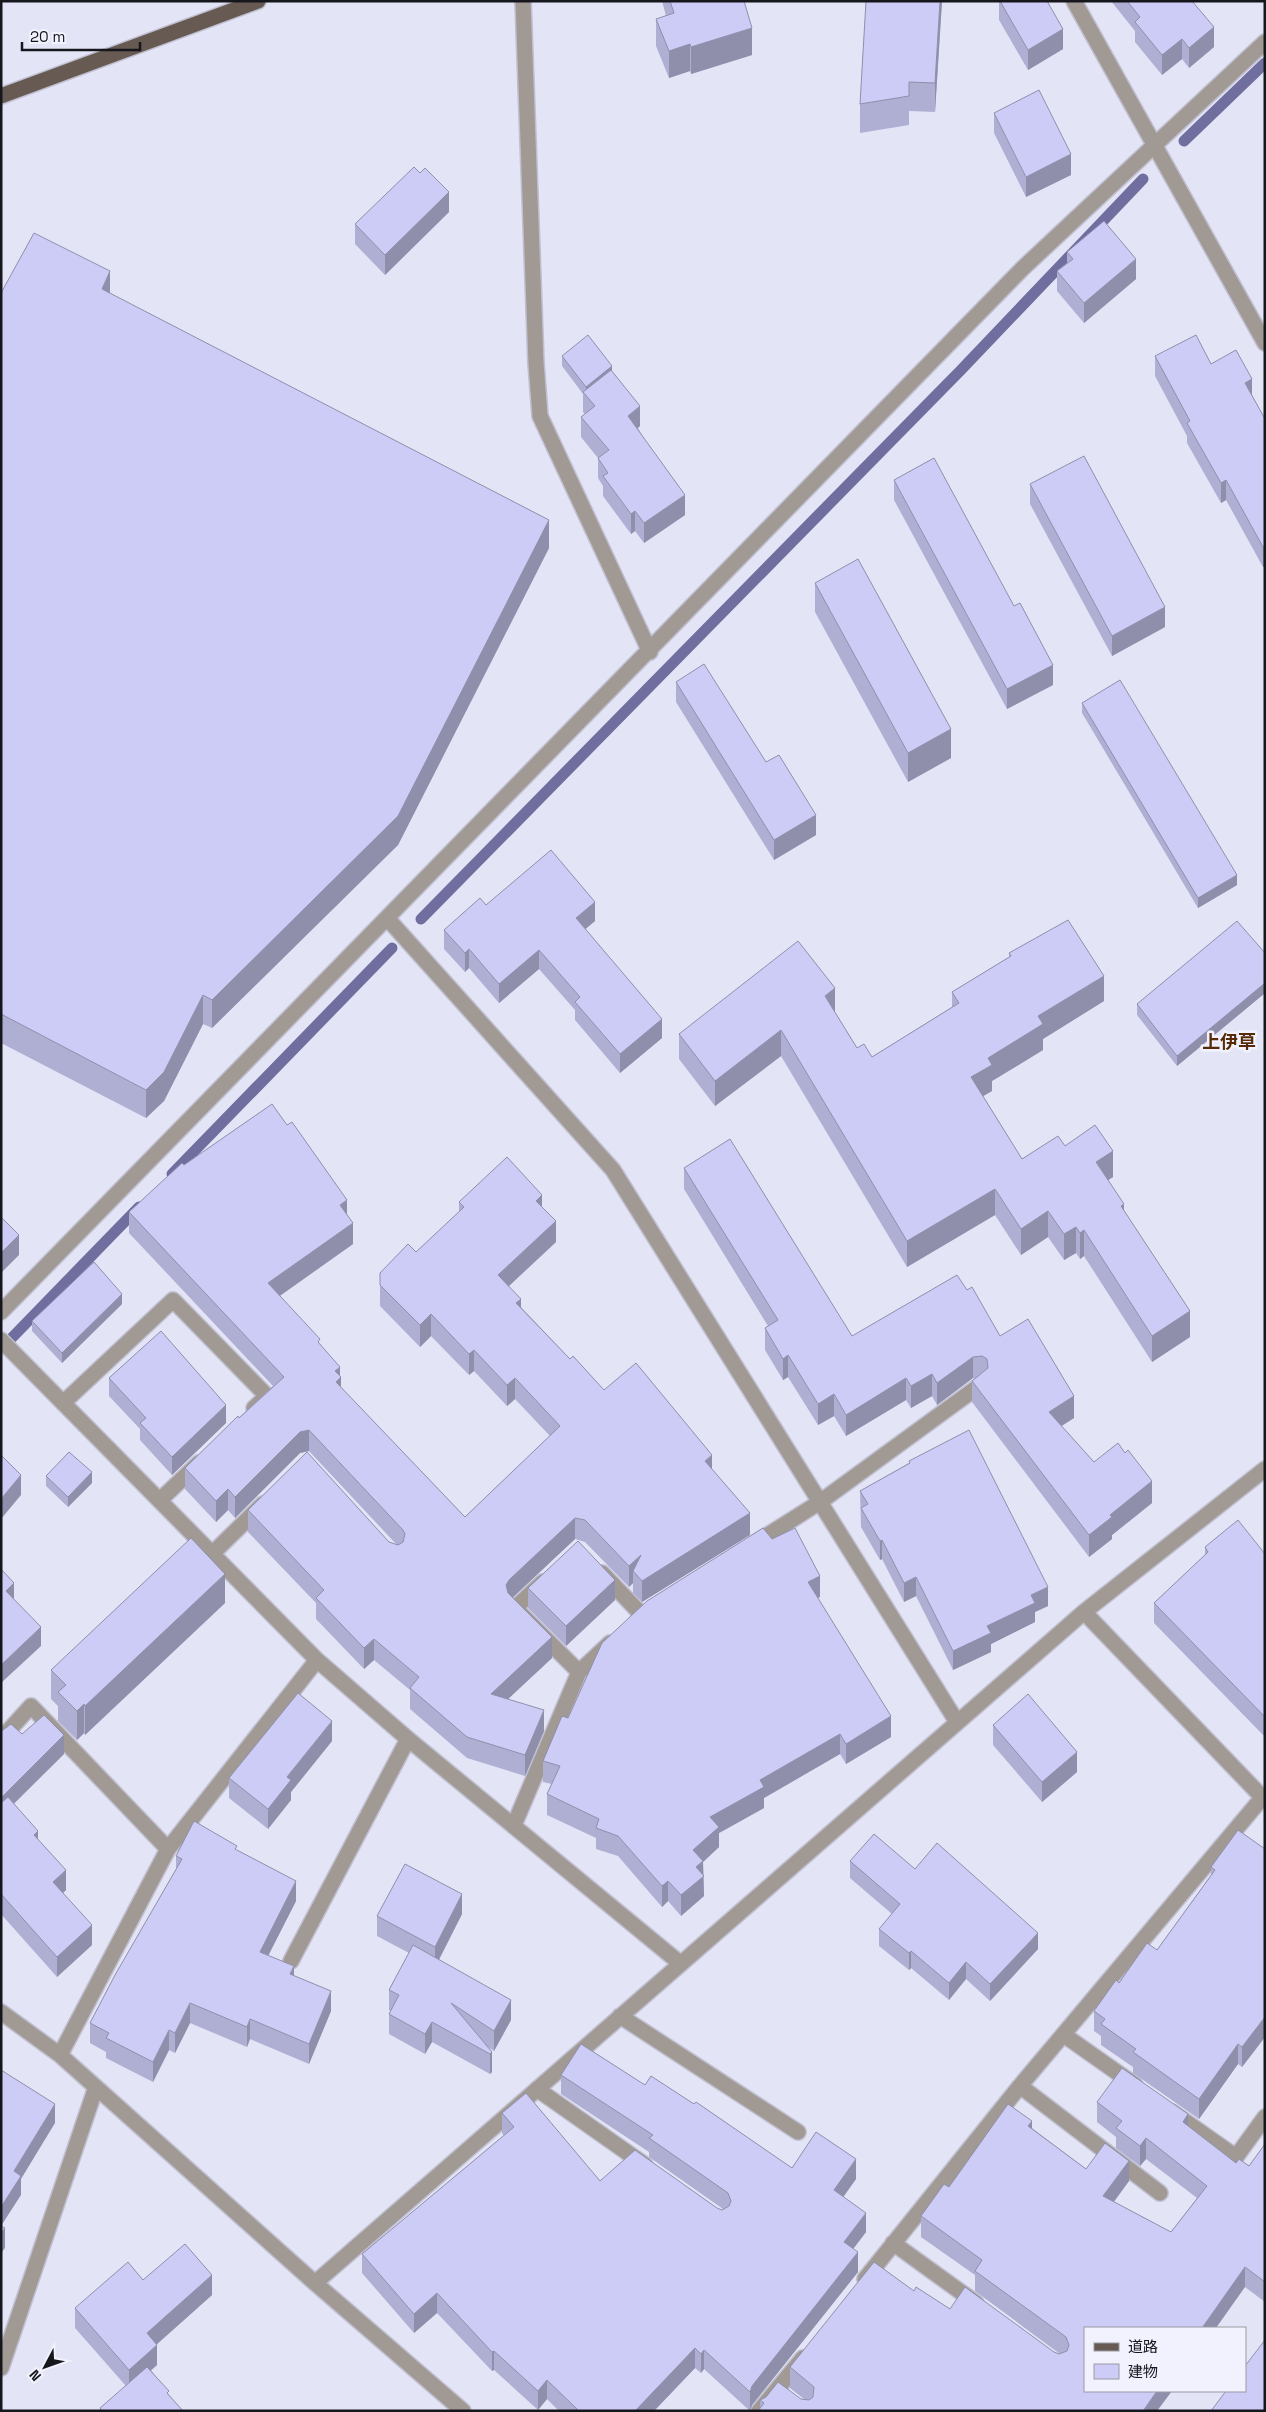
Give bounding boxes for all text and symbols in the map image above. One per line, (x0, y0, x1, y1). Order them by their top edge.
scale bar (22, 20, 140, 52)
text: 20 m (30, 27, 65, 46)
district label: 上伊草 (1202, 1030, 1256, 1053)
legend (1084, 2327, 1246, 2392)
text: 道路 (1128, 2337, 1158, 2356)
north arrow (20, 2342, 70, 2392)
text: 建物 (1128, 2362, 1158, 2381)
text: N (25, 2366, 45, 2385)

